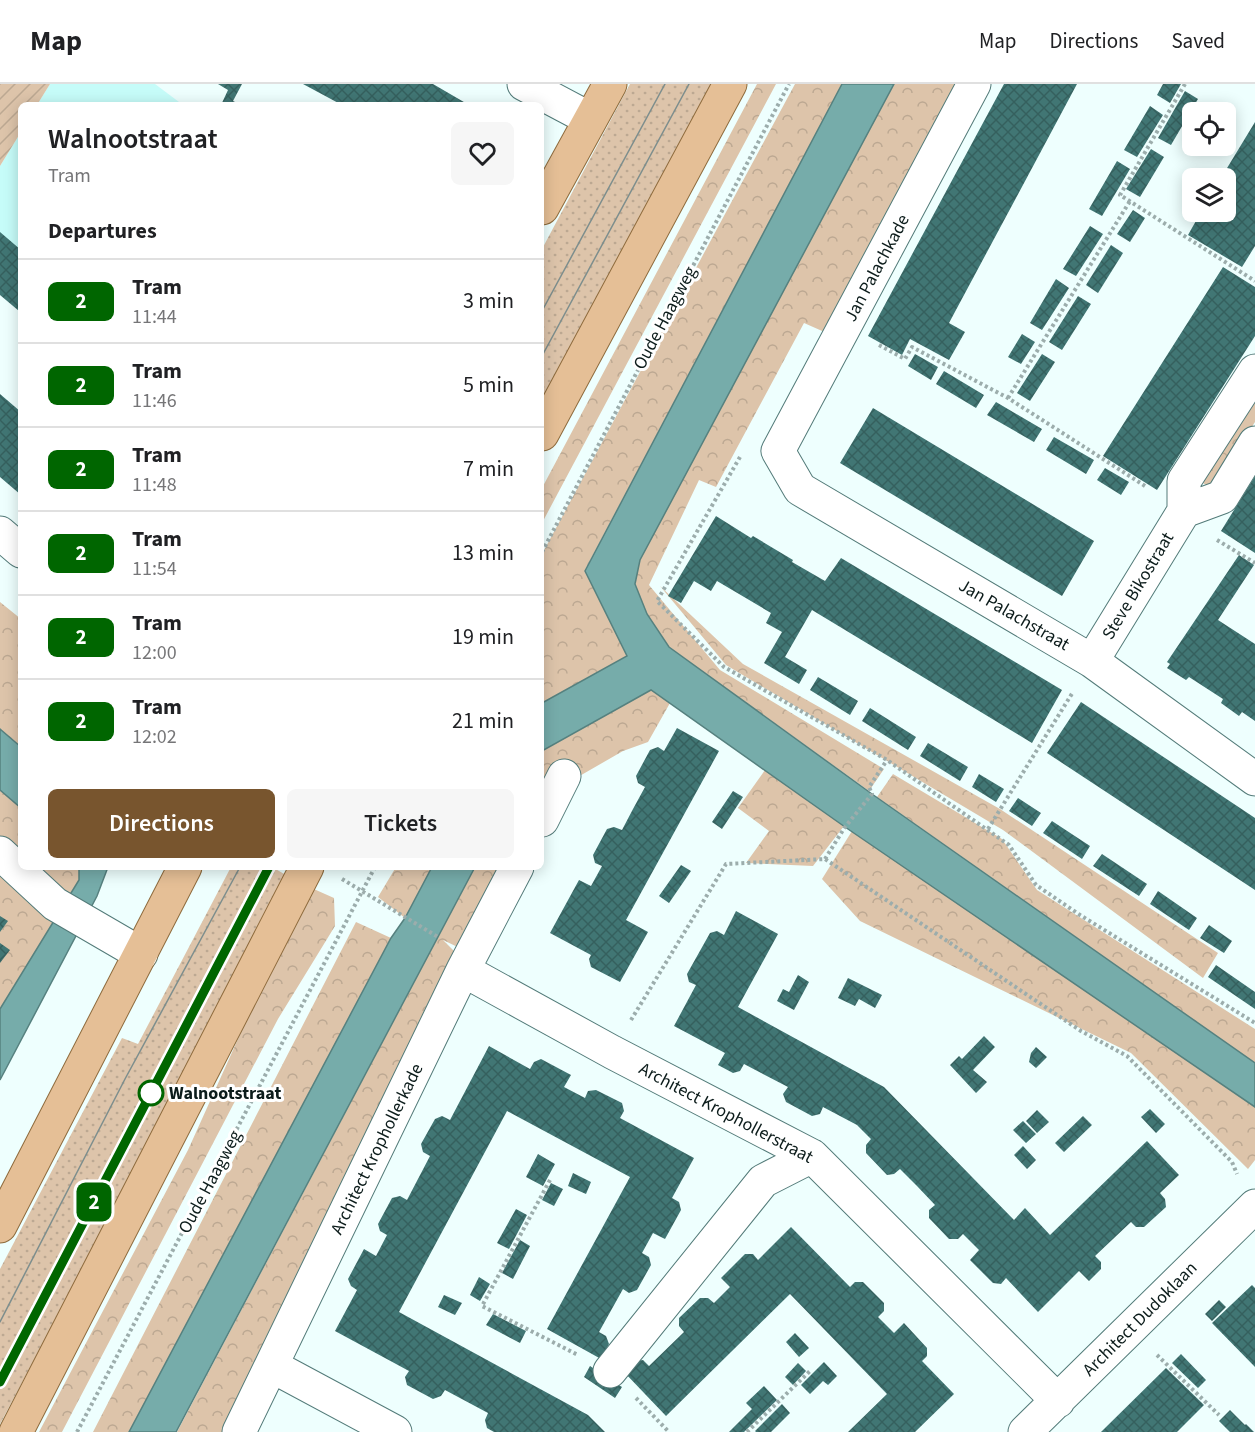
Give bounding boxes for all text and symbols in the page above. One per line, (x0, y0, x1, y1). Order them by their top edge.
text: Map (30, 21, 82, 61)
text: Map (979, 26, 1017, 56)
text: Directions (1050, 26, 1138, 56)
text: Saved (1171, 26, 1225, 56)
map controls (1182, 102, 1236, 222)
button: locate (1182, 102, 1236, 156)
text: Walnootstraat (48, 119, 218, 159)
button: heart (451, 122, 514, 185)
text: Tram (48, 162, 91, 190)
button: layers (1182, 168, 1236, 222)
street label: Jan Palachkade (838, 210, 916, 326)
text: Departures (48, 215, 157, 247)
street label: Oude Haagweg (627, 262, 703, 374)
text: Tram (132, 271, 182, 303)
text: 3 min (463, 285, 514, 317)
text: 2 (75, 286, 87, 316)
text: 11:44 (132, 303, 177, 331)
text: Tram (132, 355, 182, 387)
text: 5 min (463, 369, 514, 401)
text: 2 (75, 370, 87, 400)
text: 11:46 (132, 387, 177, 415)
text: Tram (132, 439, 182, 471)
text: 7 min (463, 453, 514, 485)
text: 2 (75, 454, 87, 484)
text: 11:48 (132, 471, 177, 499)
text: Tram (132, 523, 182, 555)
street label: Steve Bikostraat (1096, 528, 1180, 644)
text: 13 min (452, 537, 514, 569)
text: 2 (75, 538, 87, 568)
text: 11:54 (132, 555, 177, 583)
street label: Jan Palachstraat (954, 573, 1074, 657)
text: Tram (132, 607, 182, 639)
text: 19 min (452, 621, 514, 653)
text: 2 (75, 622, 87, 652)
text: 12:00 (132, 639, 177, 667)
text: Tram (132, 691, 182, 723)
text: 21 min (452, 705, 514, 737)
text: 2 (75, 706, 87, 736)
text: 12:02 (132, 723, 177, 751)
button: Directions (48, 789, 275, 858)
button: Tickets (287, 789, 514, 858)
street label: Architect Krophollerstraat (635, 1056, 817, 1170)
street label: Architect Krophollerkade (325, 1059, 429, 1239)
marker: Walnootstraat (138, 1080, 164, 1106)
place label: Walnootstraat (169, 1081, 281, 1106)
street label: Oude Haagweg (172, 1126, 248, 1238)
line badge: 2 (74, 1182, 113, 1222)
text: 2 (88, 1187, 100, 1217)
street label: Architect Dudoklaan (1077, 1256, 1203, 1382)

